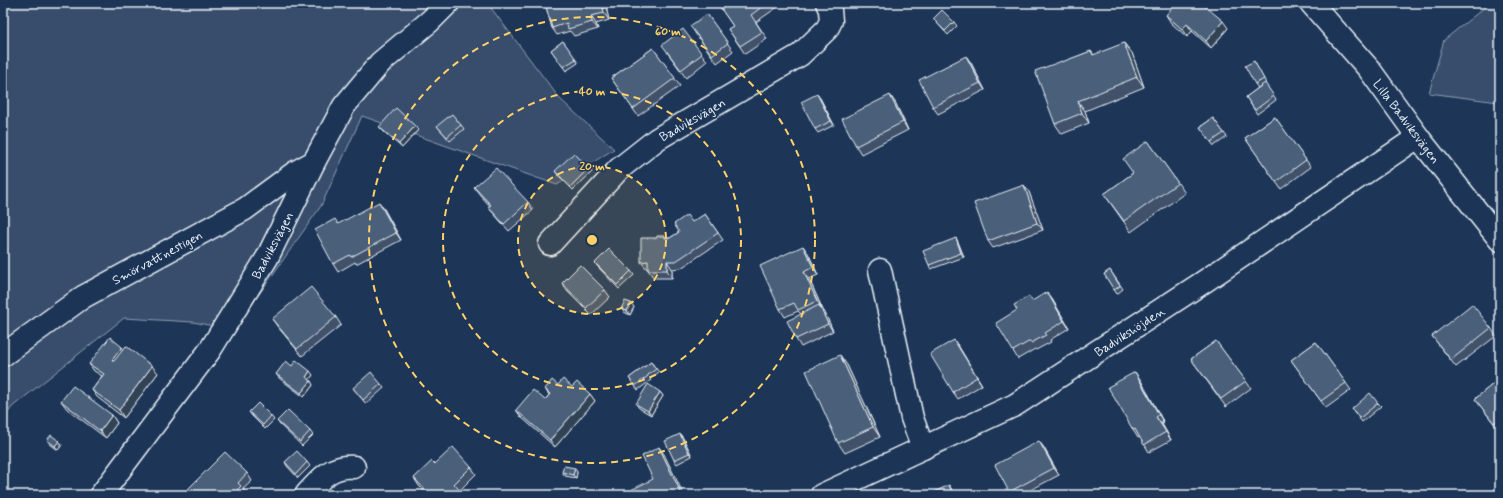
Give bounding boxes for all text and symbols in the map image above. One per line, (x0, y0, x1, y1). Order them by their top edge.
text: 60 m (655, 24, 681, 40)
street label: Lilla Badviksvägen (1368, 76, 1443, 168)
text: 40 m (579, 84, 606, 100)
street label: Badviksvägen (657, 94, 729, 146)
text: 20 m (579, 159, 605, 175)
street label: Badviksvägen (248, 209, 298, 282)
street label: Smörvattnestigen (109, 227, 206, 289)
centre of rings (585, 233, 599, 247)
street label: Badvikshöjden (1091, 303, 1168, 361)

